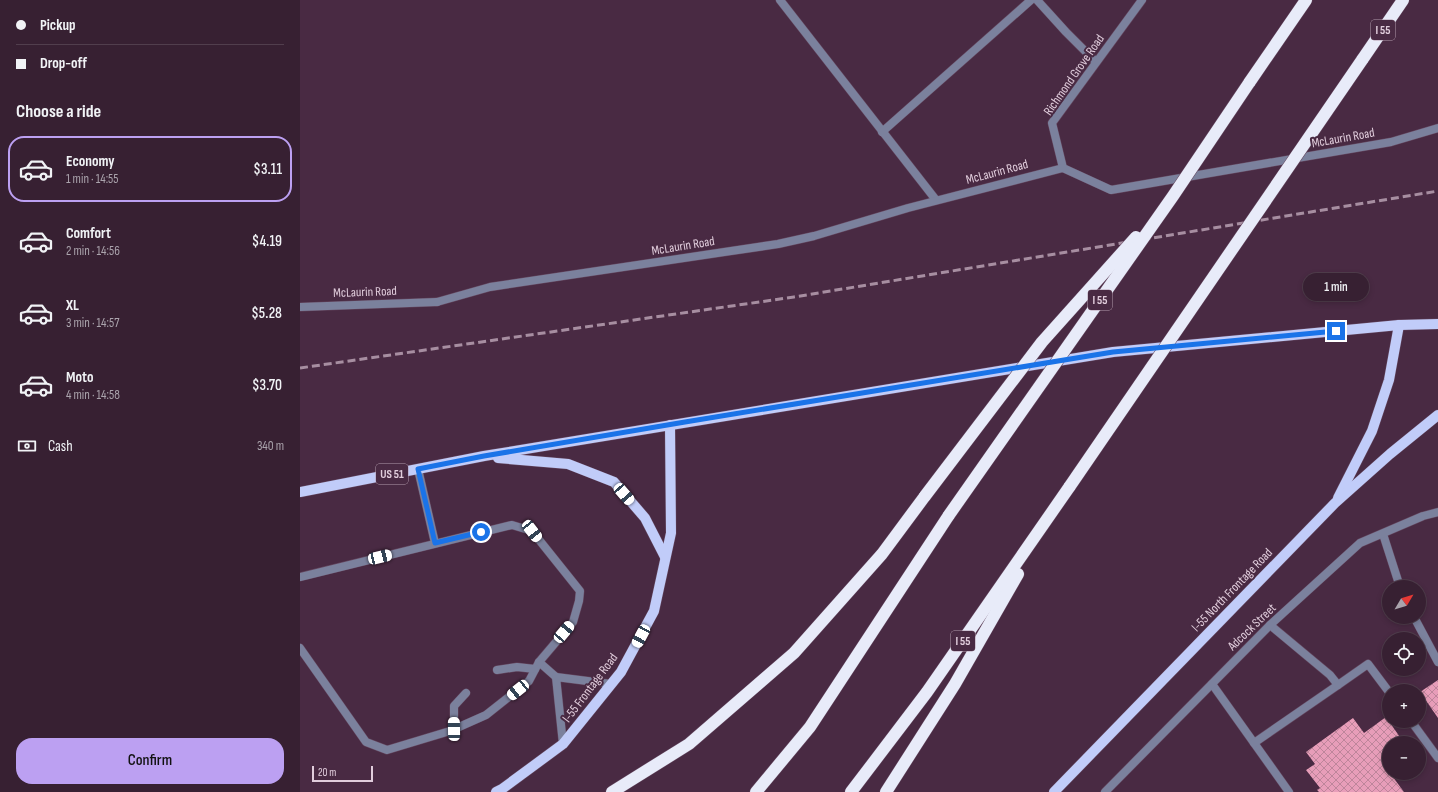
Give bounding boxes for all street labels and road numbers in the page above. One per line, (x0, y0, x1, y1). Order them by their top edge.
road number: I 55 (1371, 20, 1395, 40)
street label: Richmond Grove Road (1040, 31, 1108, 119)
street label: McLaurin Road (1310, 125, 1376, 151)
street label: McLaurin Road (964, 156, 1030, 188)
street label: McLaurin Road (650, 233, 716, 259)
street label: McLaurin Road (333, 283, 397, 301)
road number: I 55 (1088, 290, 1112, 310)
road number: US 51 (376, 464, 408, 484)
street label: I-55 North Frontage Road (1188, 545, 1276, 635)
street label: Adcock Street (1224, 600, 1280, 655)
road number: I 55 (951, 631, 975, 651)
street label: I-55 Frontage Road (559, 650, 621, 726)

